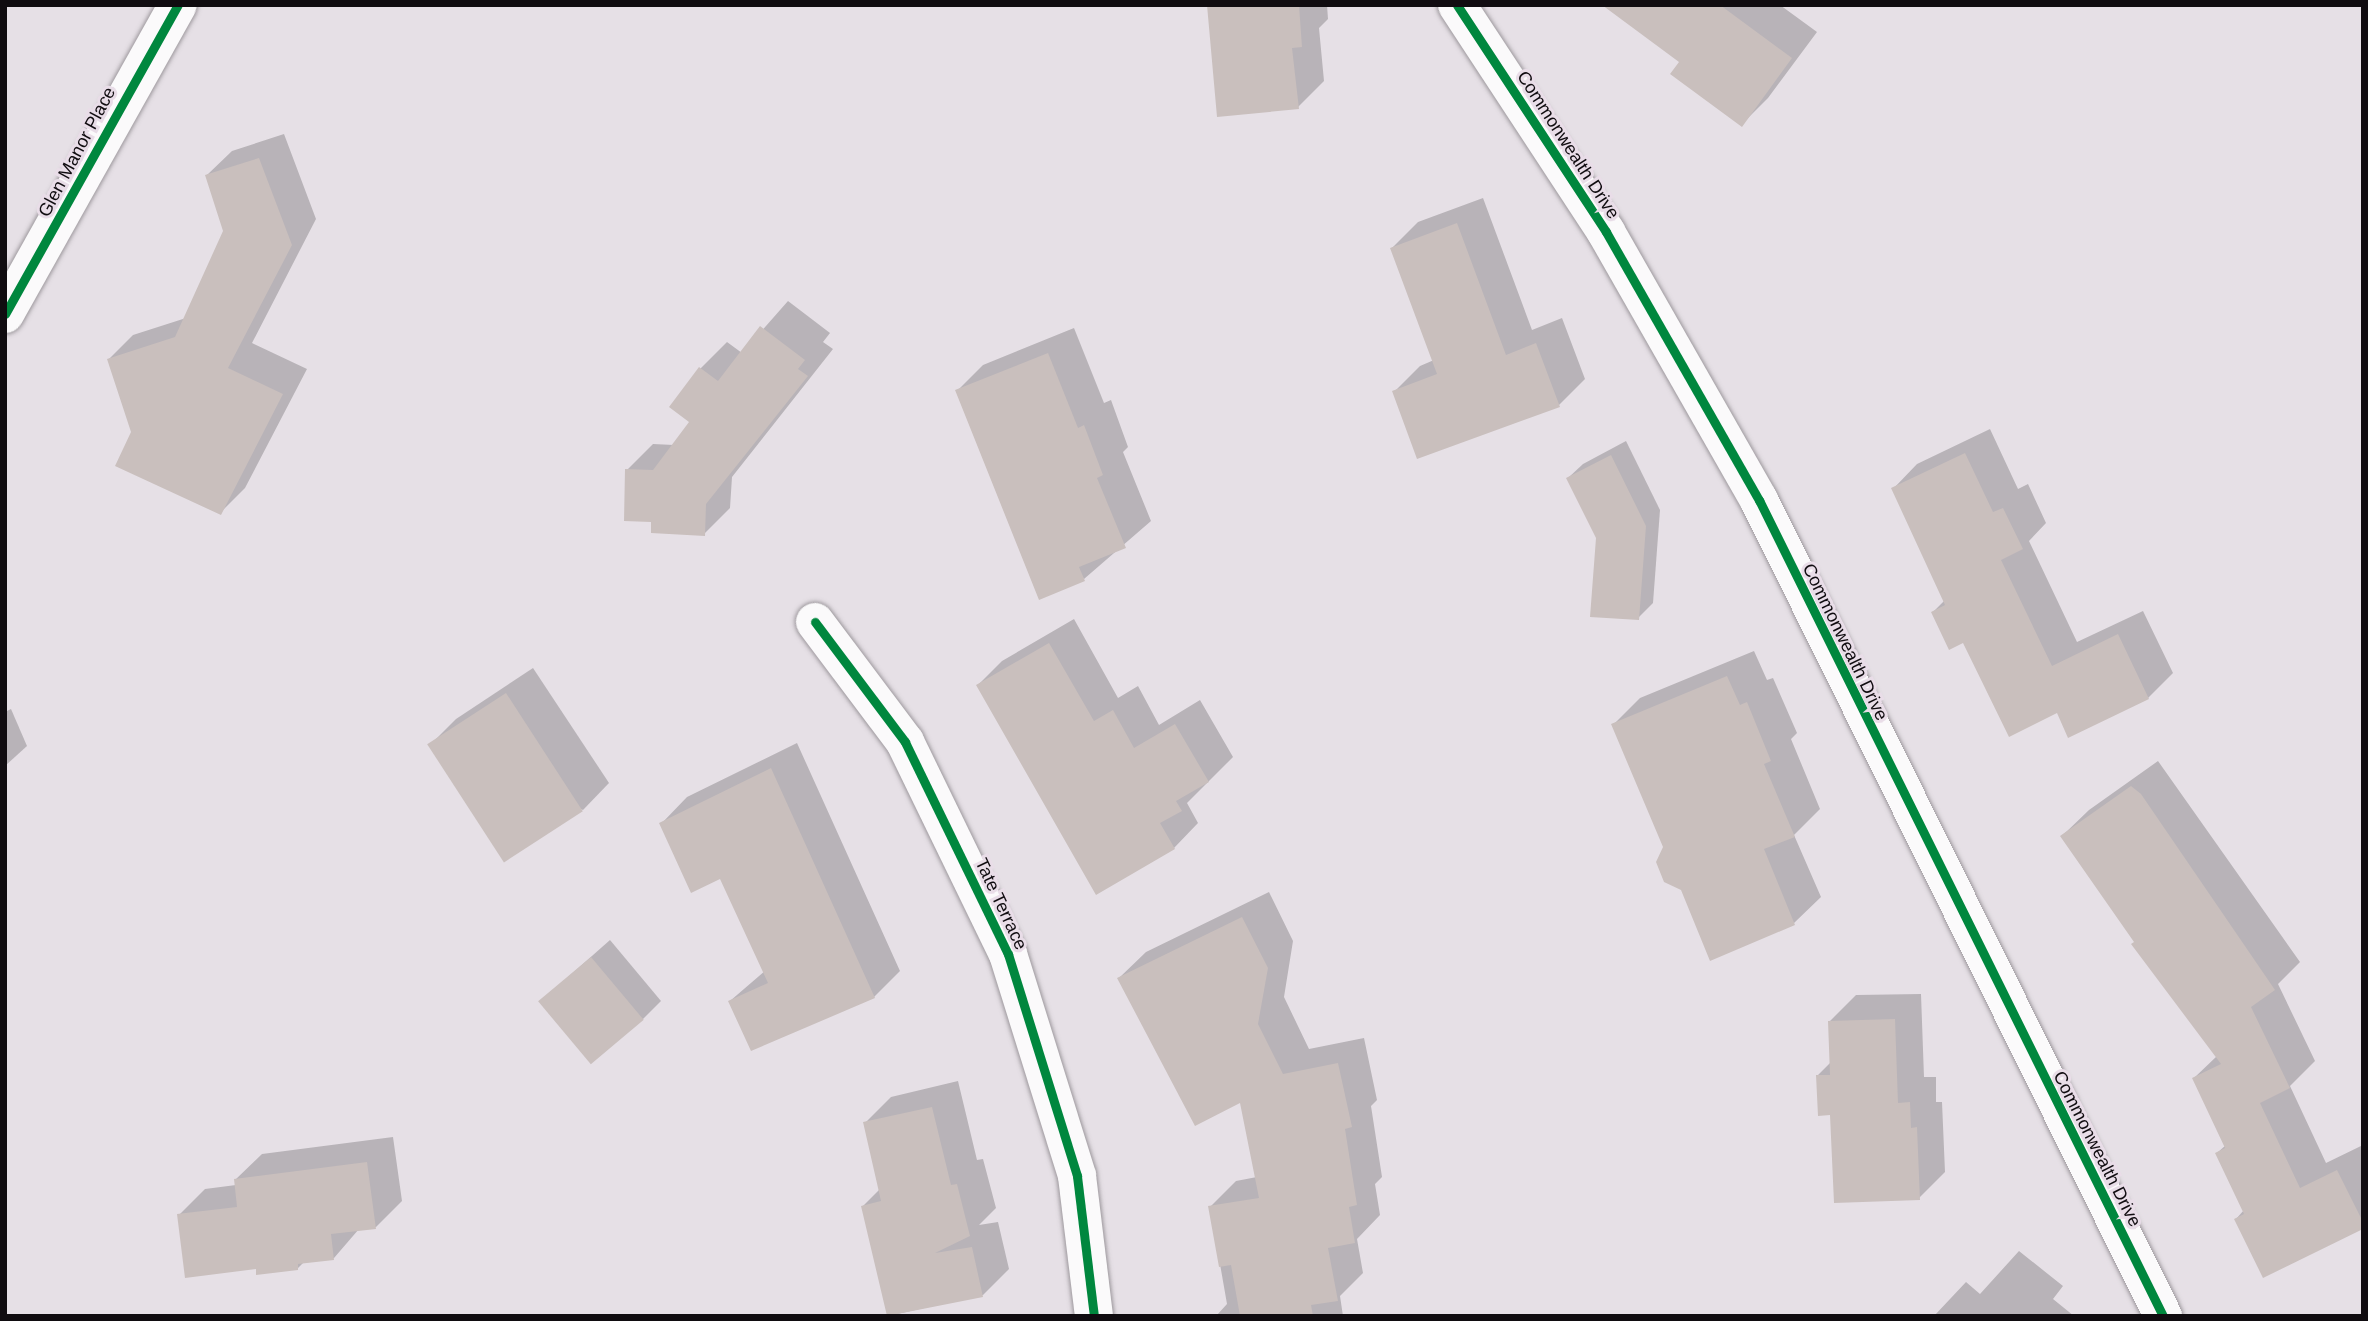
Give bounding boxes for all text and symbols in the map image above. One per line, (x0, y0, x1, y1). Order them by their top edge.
street label: Commonwealth Drive (1512, 67, 1624, 223)
street label: Glen Manor Place (34, 83, 120, 221)
street label: Commonwealth Drive (1798, 560, 1892, 724)
street label: Tate Terrace (970, 855, 1032, 953)
street label: Commonwealth Drive (2048, 1067, 2146, 1231)

